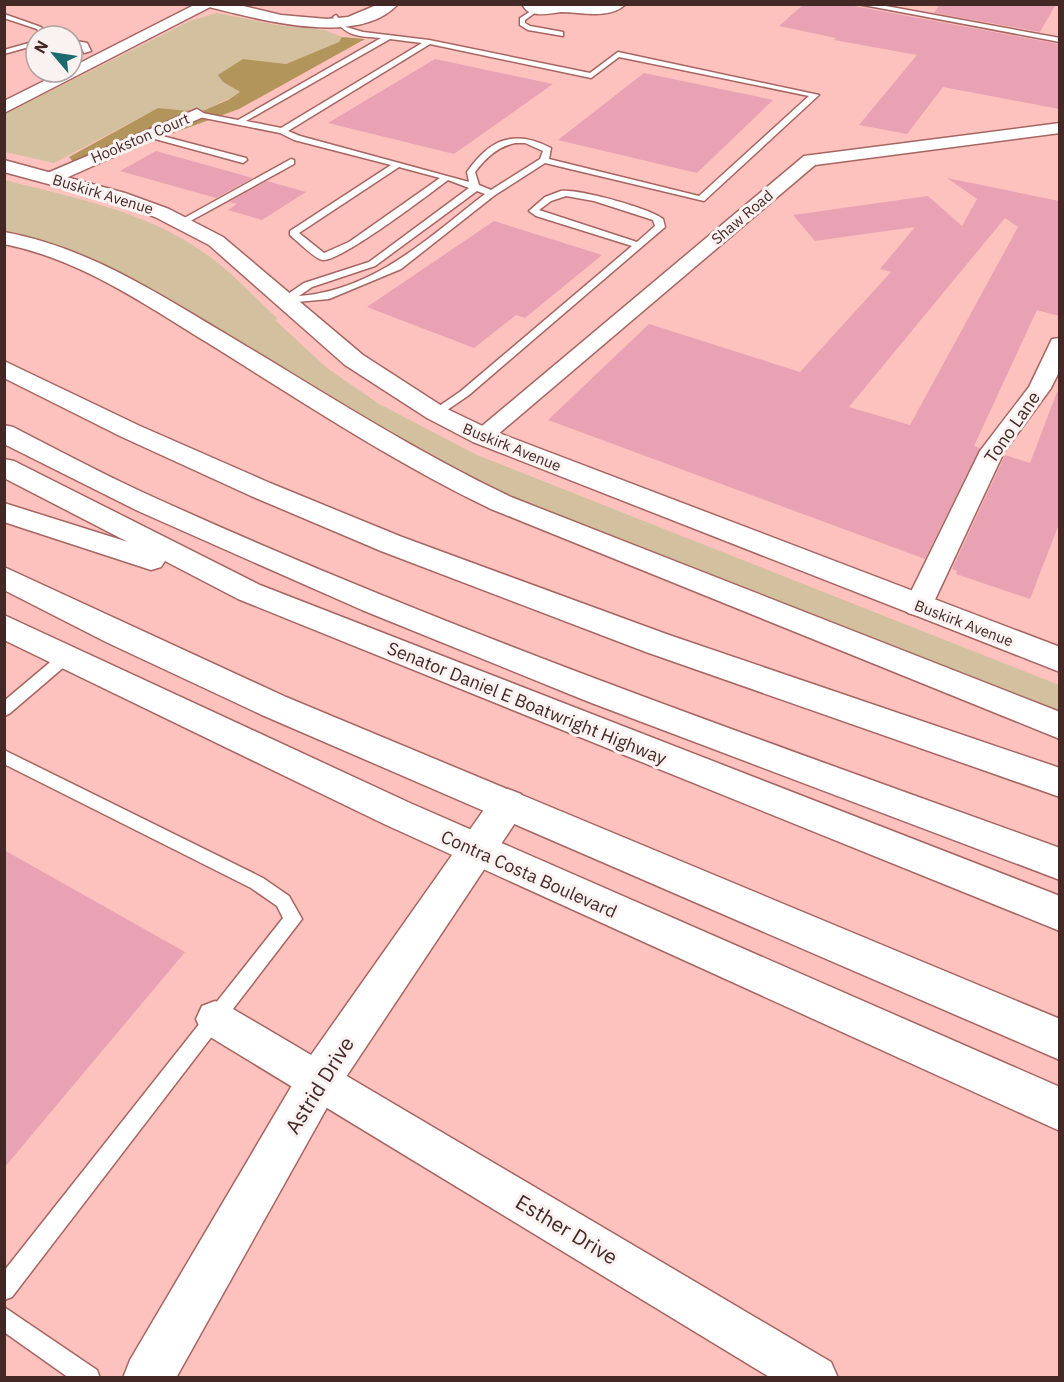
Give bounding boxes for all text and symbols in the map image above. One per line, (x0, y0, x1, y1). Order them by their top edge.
north arrow (24, 24, 84, 84)
text: N (29, 37, 52, 57)
street label: Hookston Court (88, 109, 192, 167)
street label: Buskirk Avenue (50, 170, 156, 218)
street label: Shaw Road (707, 186, 777, 248)
street label: Tono Lane (979, 387, 1045, 467)
street label: Buskirk Avenue (460, 419, 564, 475)
street label: Buskirk Avenue (912, 595, 1016, 651)
street label: Senator Daniel E Boatwright Highway (384, 636, 670, 770)
street label: Contra Costa Boulevard (437, 825, 621, 923)
street label: Astrid Drive (278, 1031, 360, 1139)
street label: Esther Drive (511, 1187, 623, 1271)

